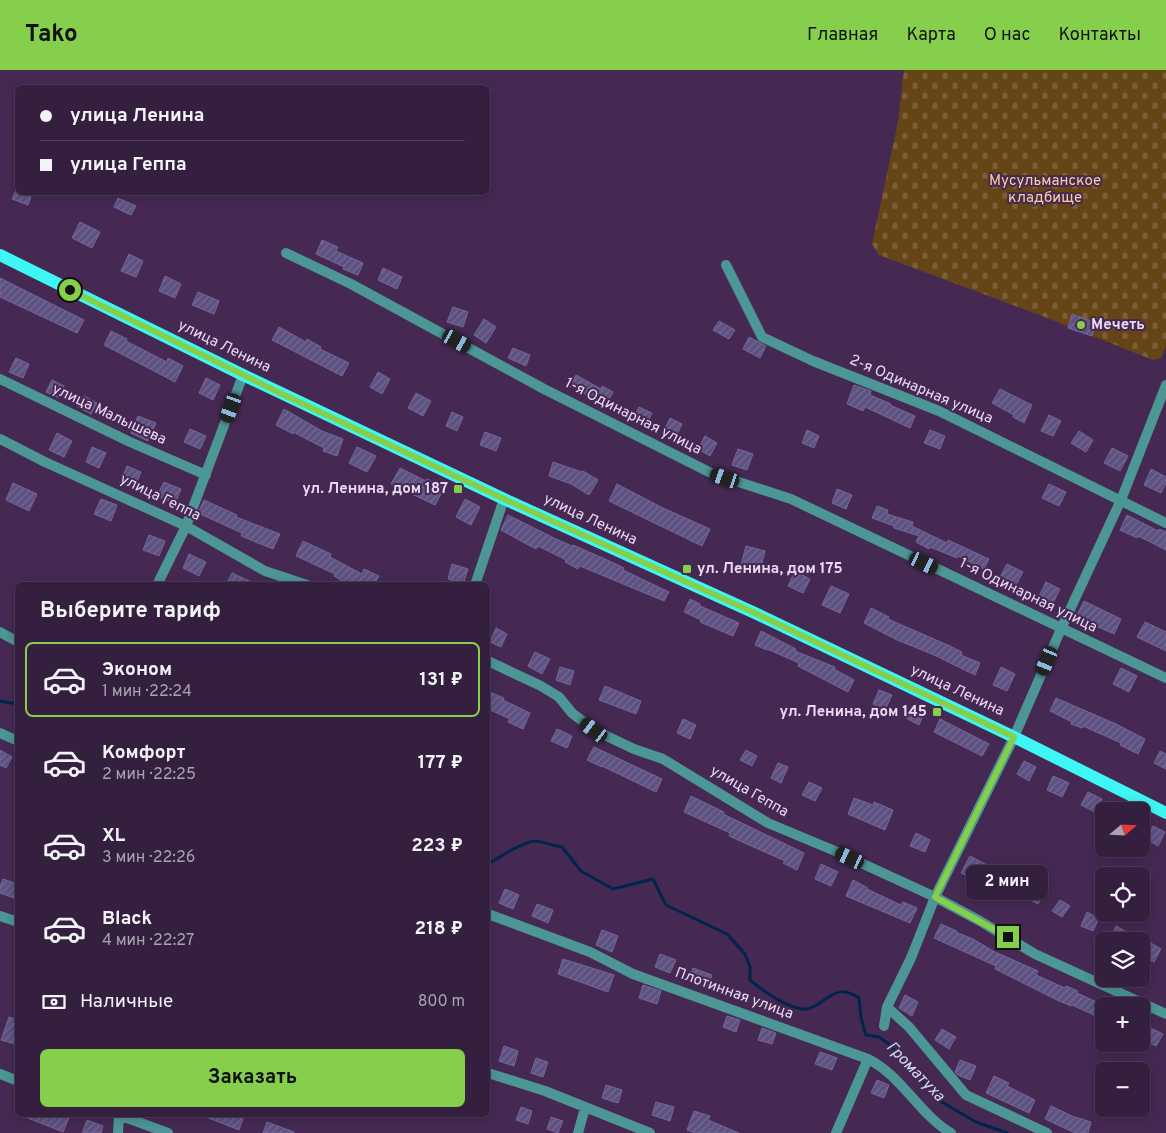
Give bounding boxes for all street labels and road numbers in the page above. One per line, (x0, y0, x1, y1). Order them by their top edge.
street label: улица Ленина (174, 316, 274, 378)
street label: 2-я Одинарная улица (846, 351, 996, 429)
street label: 1-я Одинарная улица (561, 374, 705, 460)
street label: улица Малышева (49, 380, 169, 450)
street label: улица Геппа (116, 470, 204, 526)
street label: улица Ленина (540, 490, 640, 550)
street label: 1-я Одинарная улица (956, 554, 1100, 638)
street label: улица Ленина (907, 661, 1007, 721)
street label: улица Геппа (706, 762, 792, 822)
street label: Плотинная улица (672, 964, 796, 1024)

